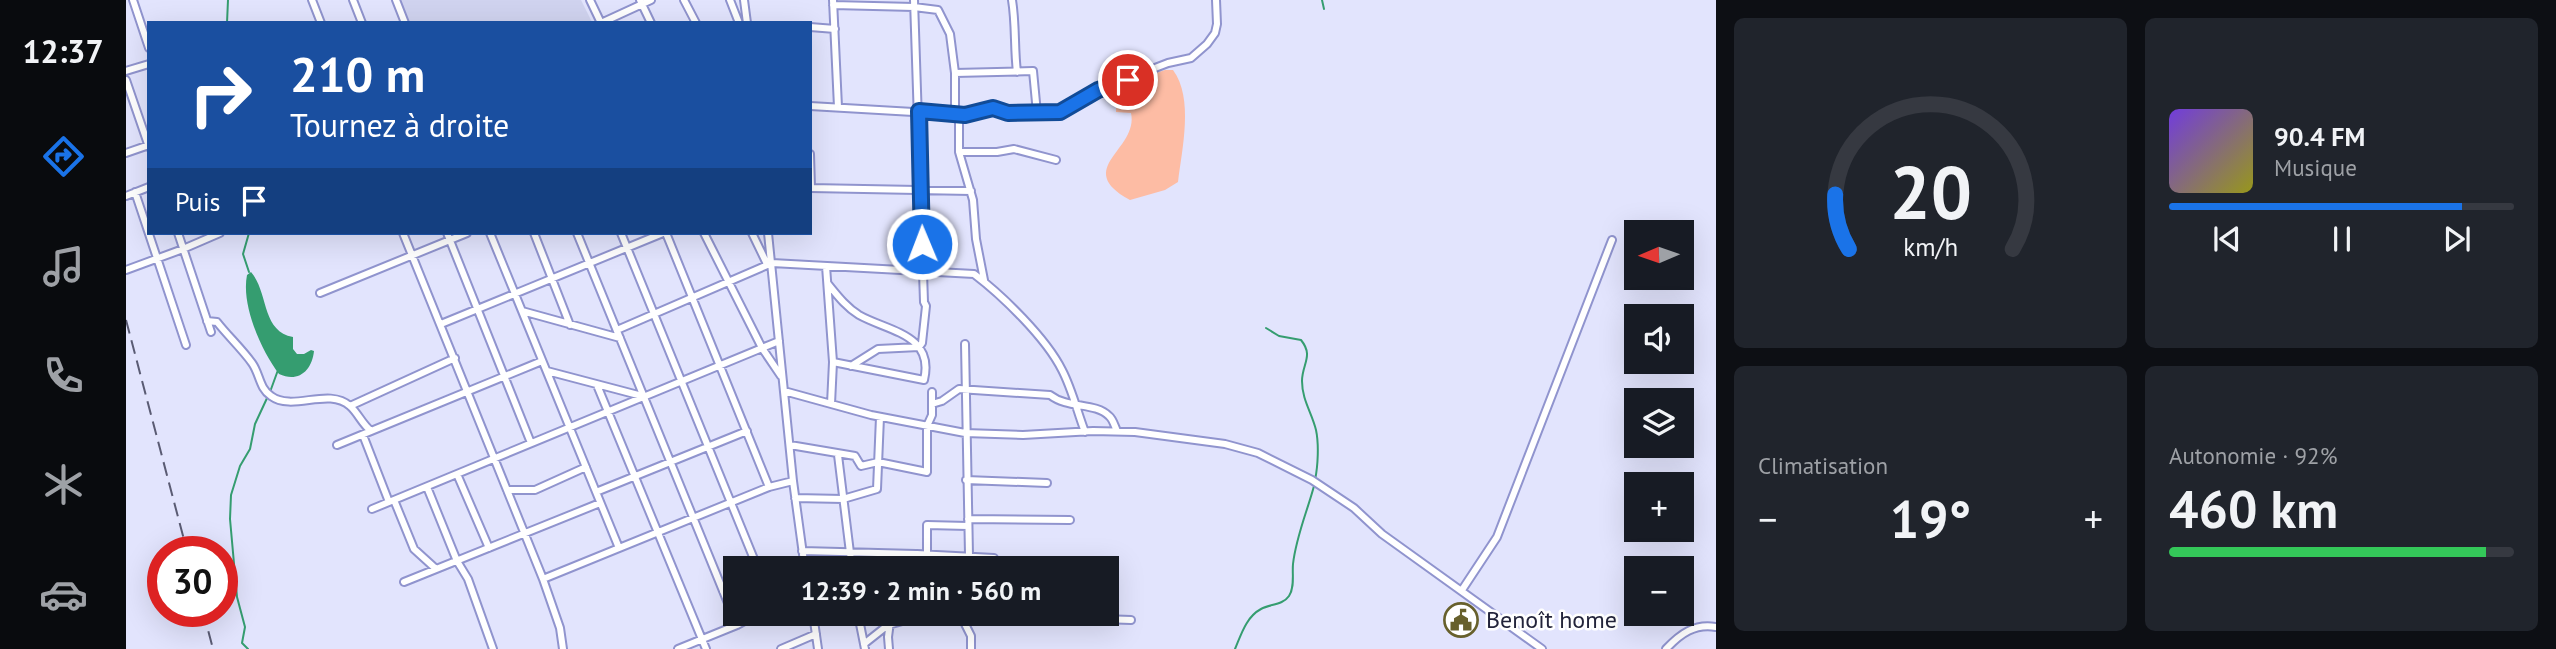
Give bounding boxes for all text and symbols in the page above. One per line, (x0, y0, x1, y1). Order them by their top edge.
text: 12:37 (22, 30, 104, 72)
text: 210 m (290, 42, 425, 106)
icon: right (175, 49, 266, 140)
pin (1098, 50, 1158, 110)
icon: arrive (1109, 61, 1147, 99)
text: Tournez à droite (290, 104, 509, 146)
text: 90.4 FM (2274, 120, 2365, 153)
icon: directions (39, 132, 88, 181)
text: 20 (1889, 146, 1972, 240)
text: Musique (2274, 153, 2357, 182)
icon: arrive (235, 182, 273, 220)
text: Puis (175, 185, 221, 218)
position arrow (885, 207, 959, 281)
north arrow (1624, 220, 1694, 290)
map controls (1624, 220, 1694, 626)
icon: previous (2208, 220, 2246, 258)
icon: pause (2323, 220, 2361, 258)
icon: next (2438, 220, 2476, 258)
text: km/h (1903, 231, 1958, 263)
icon: music (39, 242, 88, 291)
button: sound (1624, 304, 1694, 374)
icon: phone (39, 351, 88, 400)
button: layers (1624, 388, 1694, 458)
text: Autonomie · 92% (2169, 441, 2337, 470)
text: Climatisation (1758, 451, 1888, 480)
icon: climate (39, 460, 88, 509)
button: + (1624, 472, 1694, 542)
text: 460 km (2169, 475, 2338, 542)
text: 19° (1890, 485, 1971, 552)
text: − (1758, 494, 1777, 543)
text: + (2084, 494, 2103, 543)
speed limit sign: 30 (147, 536, 238, 627)
button: − (1624, 556, 1694, 626)
icon: car (39, 570, 88, 619)
text: 12:39 · 2 min · 560 m (801, 574, 1041, 607)
public building icon: Benoît home (1442, 601, 1480, 639)
place label: Benoît home (1486, 604, 1617, 635)

